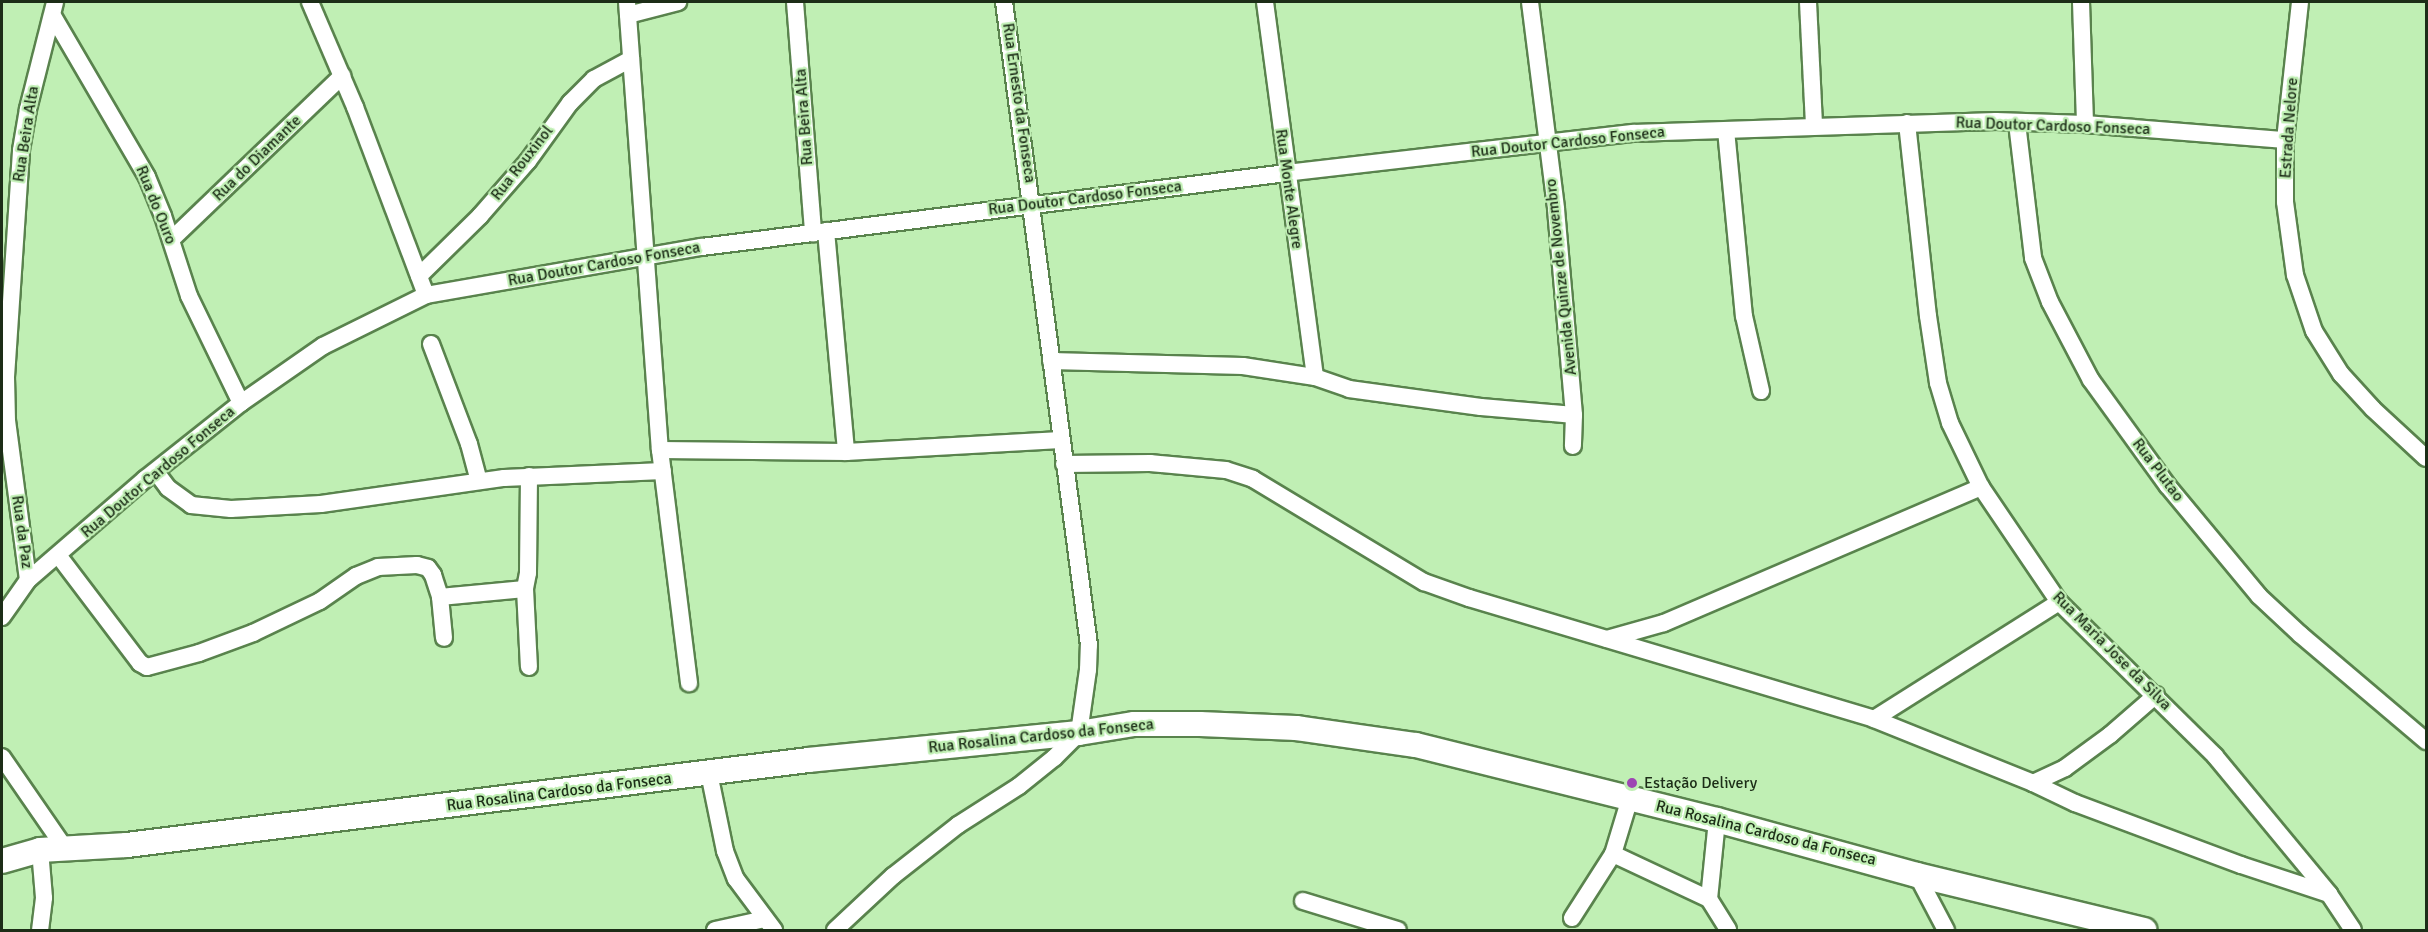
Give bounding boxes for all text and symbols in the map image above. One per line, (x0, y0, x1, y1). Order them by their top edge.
street label: Rua Ernesto da Fonseca (998, 22, 1040, 184)
street label: Rua Beira Alta (791, 68, 817, 166)
street label: Estrada Nelore (2276, 77, 2302, 179)
street label: Rua Beira Alta (9, 85, 43, 183)
street label: Rua do Diamante (209, 111, 305, 205)
street label: Rua Doutor Cardoso Fonseca (1955, 113, 2151, 139)
street label: Rua Rouxinol (487, 122, 557, 204)
street label: Rua Doutor Cardoso Fonseca (1470, 122, 1666, 162)
street label: Rua Monte Alegre (1271, 128, 1307, 250)
street label: Rua do Ouro (132, 163, 180, 247)
street label: Rua Doutor Cardoso Fonseca (987, 177, 1183, 219)
street label: Avenida Quinze de Novembro (1541, 178, 1581, 376)
street label: Rua Doutor Cardoso Fonseca (506, 238, 702, 290)
street label: Rua Doutor Cardoso Fonseca (77, 402, 239, 542)
street label: Rua Plutao (2128, 435, 2188, 505)
street label: Rua da Paz (7, 494, 37, 570)
street label: Rua Maria Jose da Silva (2049, 588, 2175, 714)
street label: Rua Rosalina Cardoso da Fonseca (927, 715, 1155, 757)
street label: Rua Rosalina Cardoso da Fonseca (445, 769, 673, 815)
place label: Estação Delivery (1644, 773, 1757, 793)
marker: Estação Delivery (1625, 776, 1639, 790)
street label: Rua Rosalina Cardoso da Fonseca (1654, 796, 1878, 870)

